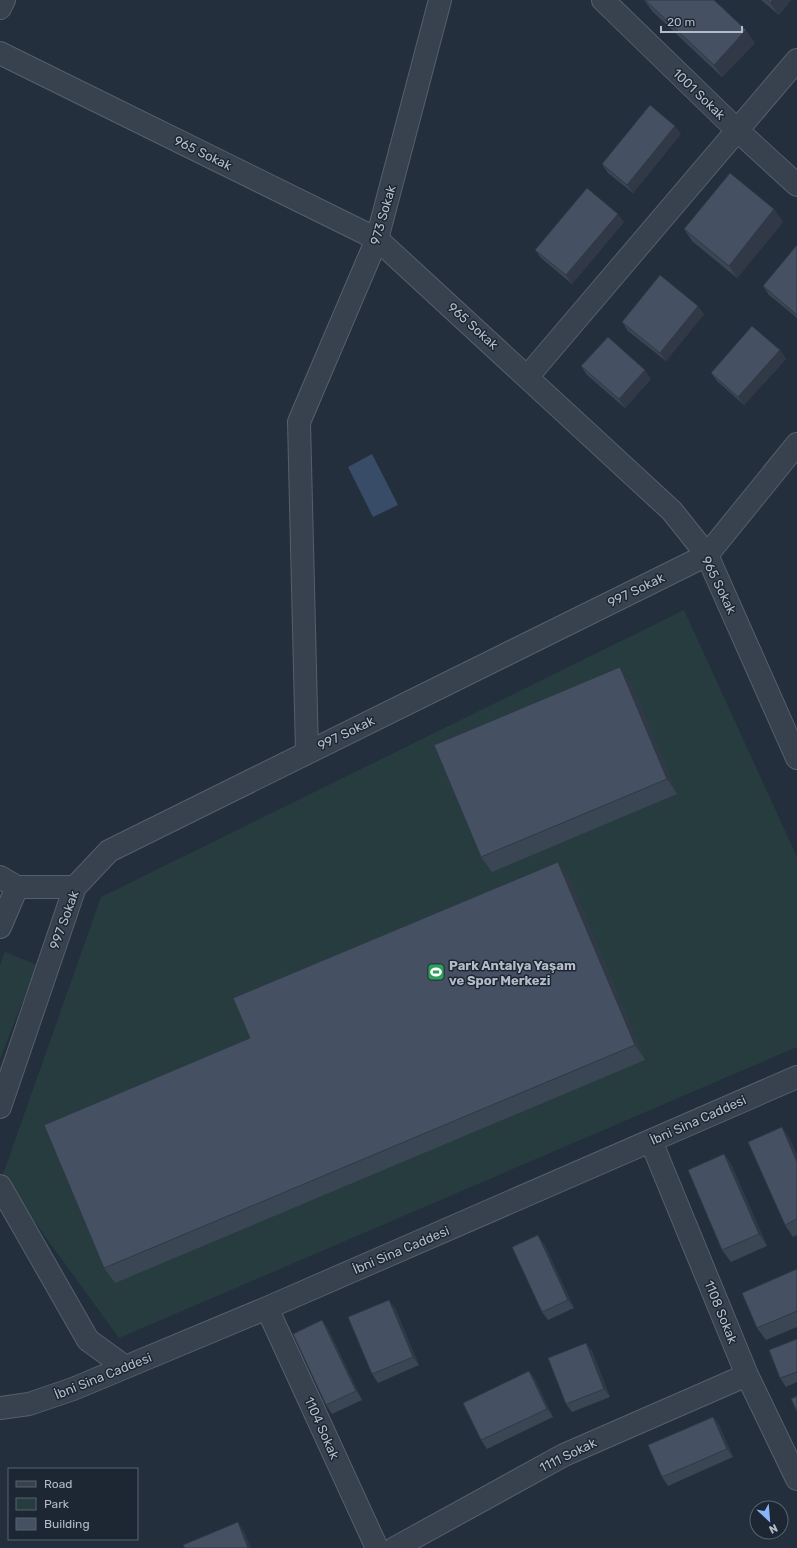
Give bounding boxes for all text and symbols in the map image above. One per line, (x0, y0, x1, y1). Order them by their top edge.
scale bar (661, 8, 742, 34)
text: 20 m (667, 15, 695, 29)
street label: 1001 Sokak (670, 65, 728, 123)
street label: 965 Sokak (172, 133, 235, 174)
street label: 973 Sokak (367, 183, 399, 247)
street label: 965 Sokak (445, 300, 501, 353)
street label: 965 Sokak (699, 554, 740, 617)
street label: 997 Sokak (605, 570, 667, 610)
street label: 997 Sokak (315, 713, 377, 753)
street label: 997 Sokak (46, 888, 82, 951)
place label: Park Antalya Yaşam ve Spor Merkezi (449, 958, 576, 988)
sports icon: Park Antalya Yaşam ve Spor Merkezi (426, 962, 446, 982)
street label: İbni Sina Caddesi (648, 1092, 748, 1148)
street label: İbni Sina Caddesi (351, 1223, 451, 1277)
street label: 1108 Sokak (702, 1278, 741, 1346)
street label: İbni Sina Caddesi (52, 1350, 154, 1402)
street label: 1104 Sokak (302, 1395, 343, 1462)
street label: 1111 Sokak (537, 1435, 599, 1475)
legend (8, 1468, 138, 1540)
text: Road (44, 1477, 72, 1491)
text: Park (44, 1497, 70, 1511)
north arrow (749, 1500, 789, 1540)
text: Building (44, 1517, 90, 1531)
text: N (767, 1521, 780, 1536)

